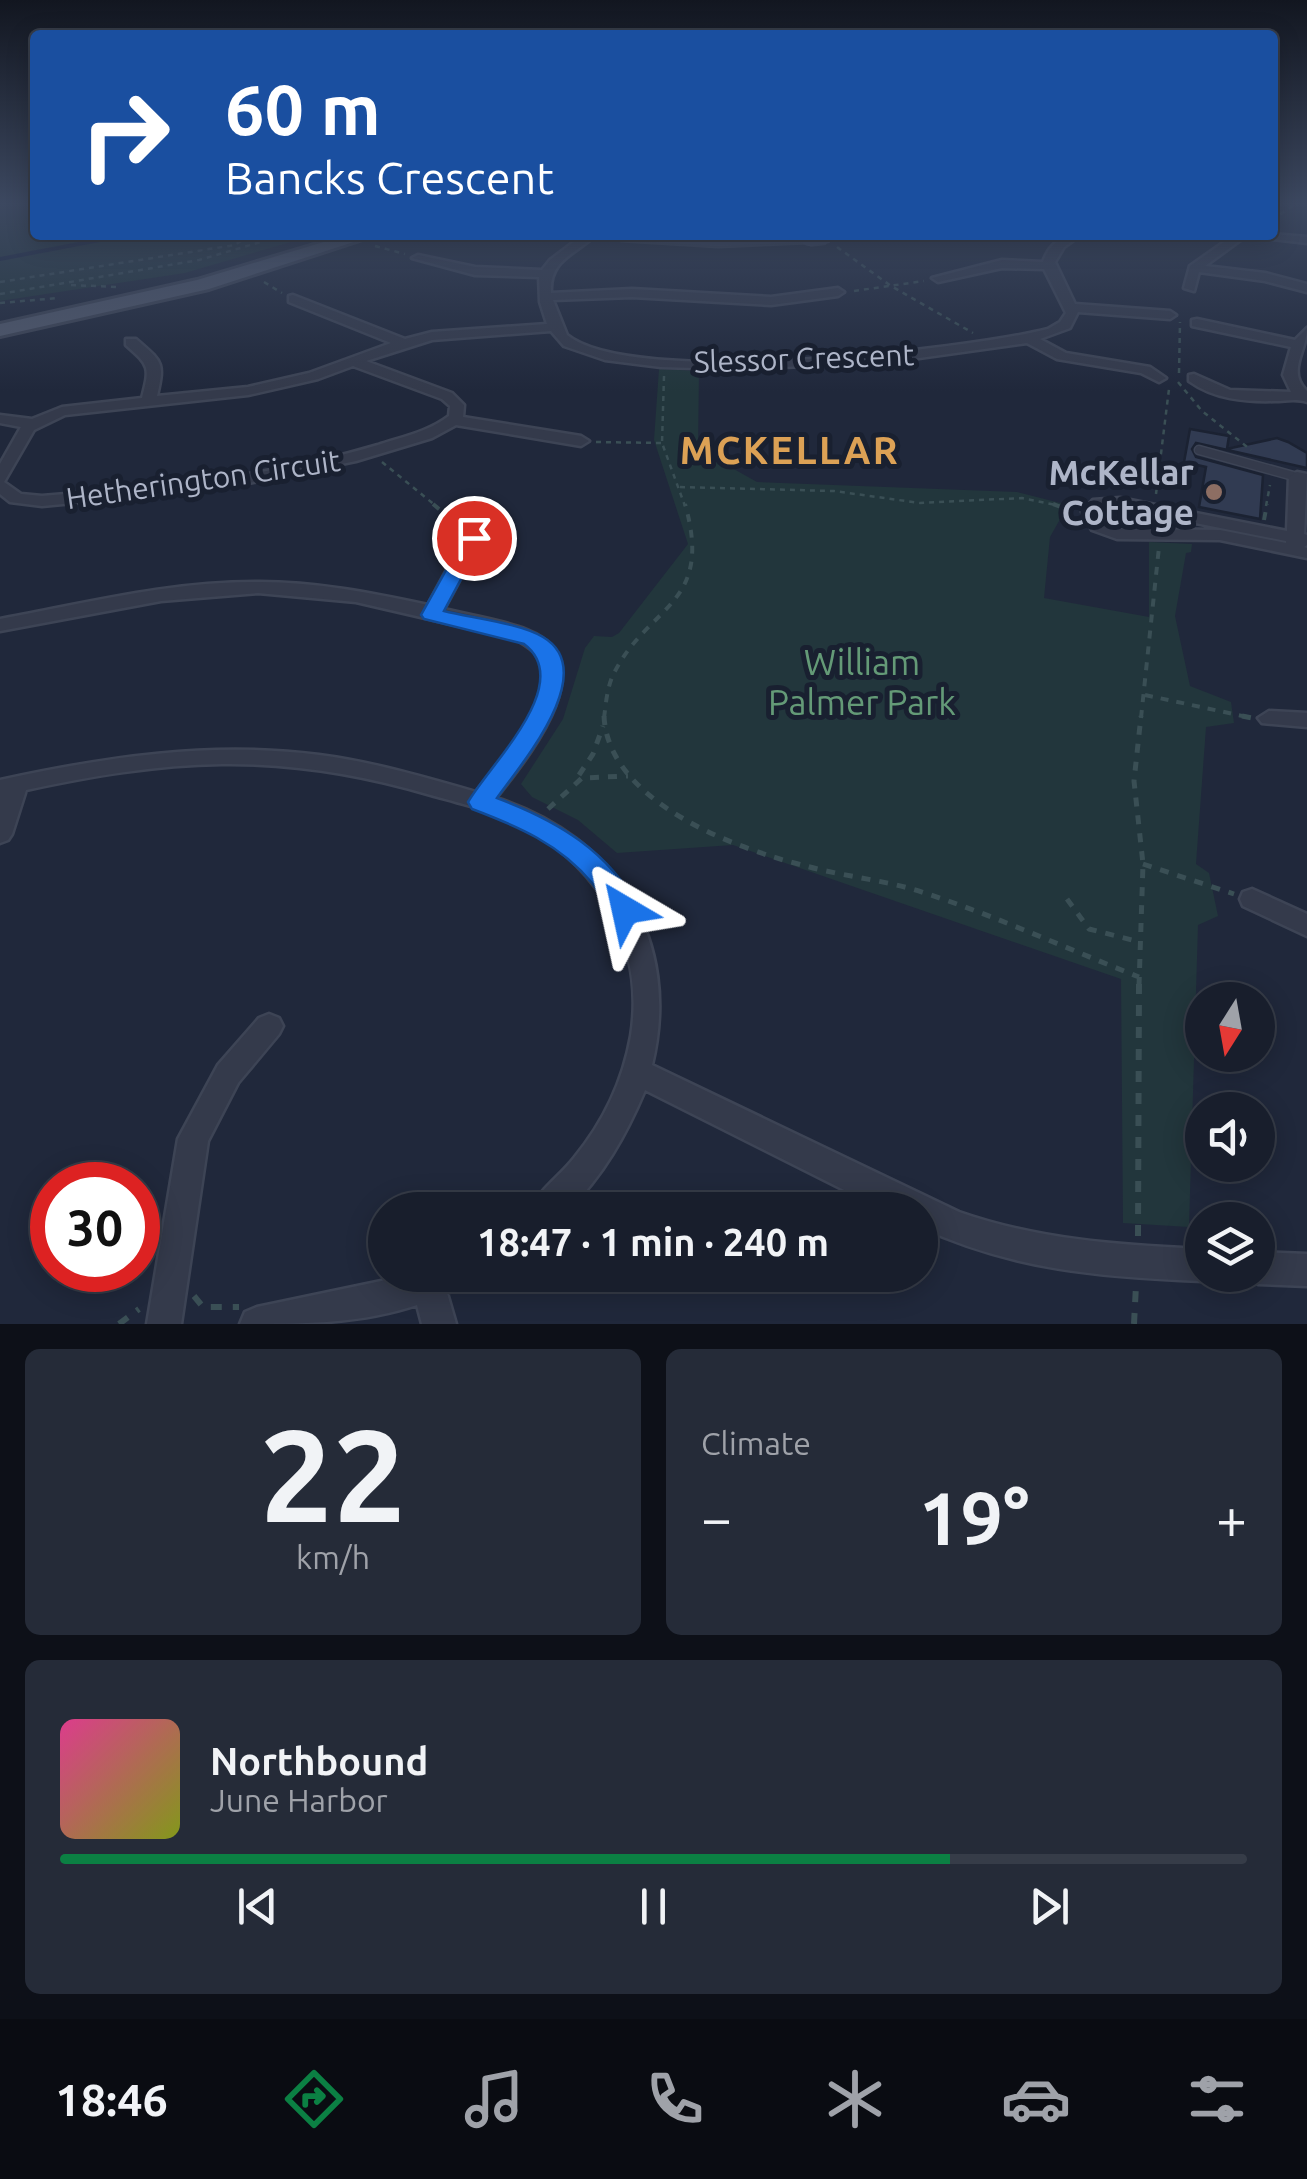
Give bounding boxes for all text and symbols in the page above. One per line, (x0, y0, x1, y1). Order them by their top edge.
icon: right (60, 70, 190, 200)
text: 60 m (225, 70, 381, 148)
text: Bancks Crescent (225, 152, 554, 203)
street label: Slessor Crescent (693, 337, 915, 379)
district label: MCKELLAR (680, 429, 900, 471)
street label: Hetherington Circuit (64, 443, 342, 515)
place label: McKellar Cottage (1048, 452, 1195, 532)
marker: McKellar Cottage (1203, 481, 1225, 503)
pin (432, 496, 517, 581)
icon: arrive (447, 511, 502, 566)
park label: William Palmer Park (768, 642, 956, 722)
position arrow (573, 858, 677, 962)
north arrow (1185, 982, 1275, 1072)
map controls (1185, 982, 1275, 1292)
button: sound (1185, 1092, 1275, 1182)
speed limit sign: 30 (30, 1162, 160, 1292)
button: layers (1185, 1202, 1275, 1292)
text: 18:47 · 1 min · 240 m (477, 1221, 829, 1263)
text: 22 (260, 1401, 406, 1547)
text: Climate (701, 1425, 811, 1461)
text: 19° (918, 1475, 1030, 1559)
text: − (701, 1487, 732, 1548)
text: + (1216, 1487, 1247, 1548)
text: km/h (296, 1539, 370, 1575)
text: Northbound (210, 1740, 428, 1782)
text: June Harbor (210, 1782, 388, 1818)
icon: previous (230, 1879, 285, 1934)
icon: pause (626, 1879, 681, 1934)
icon: next (1022, 1879, 1077, 1934)
icon: directions (279, 2064, 349, 2134)
icon: music (459, 2064, 529, 2134)
icon: phone (640, 2064, 710, 2134)
icon: climate (820, 2064, 890, 2134)
icon: car (1001, 2064, 1071, 2134)
icon: filters (1182, 2064, 1252, 2134)
text: 18:46 (55, 2074, 168, 2125)

